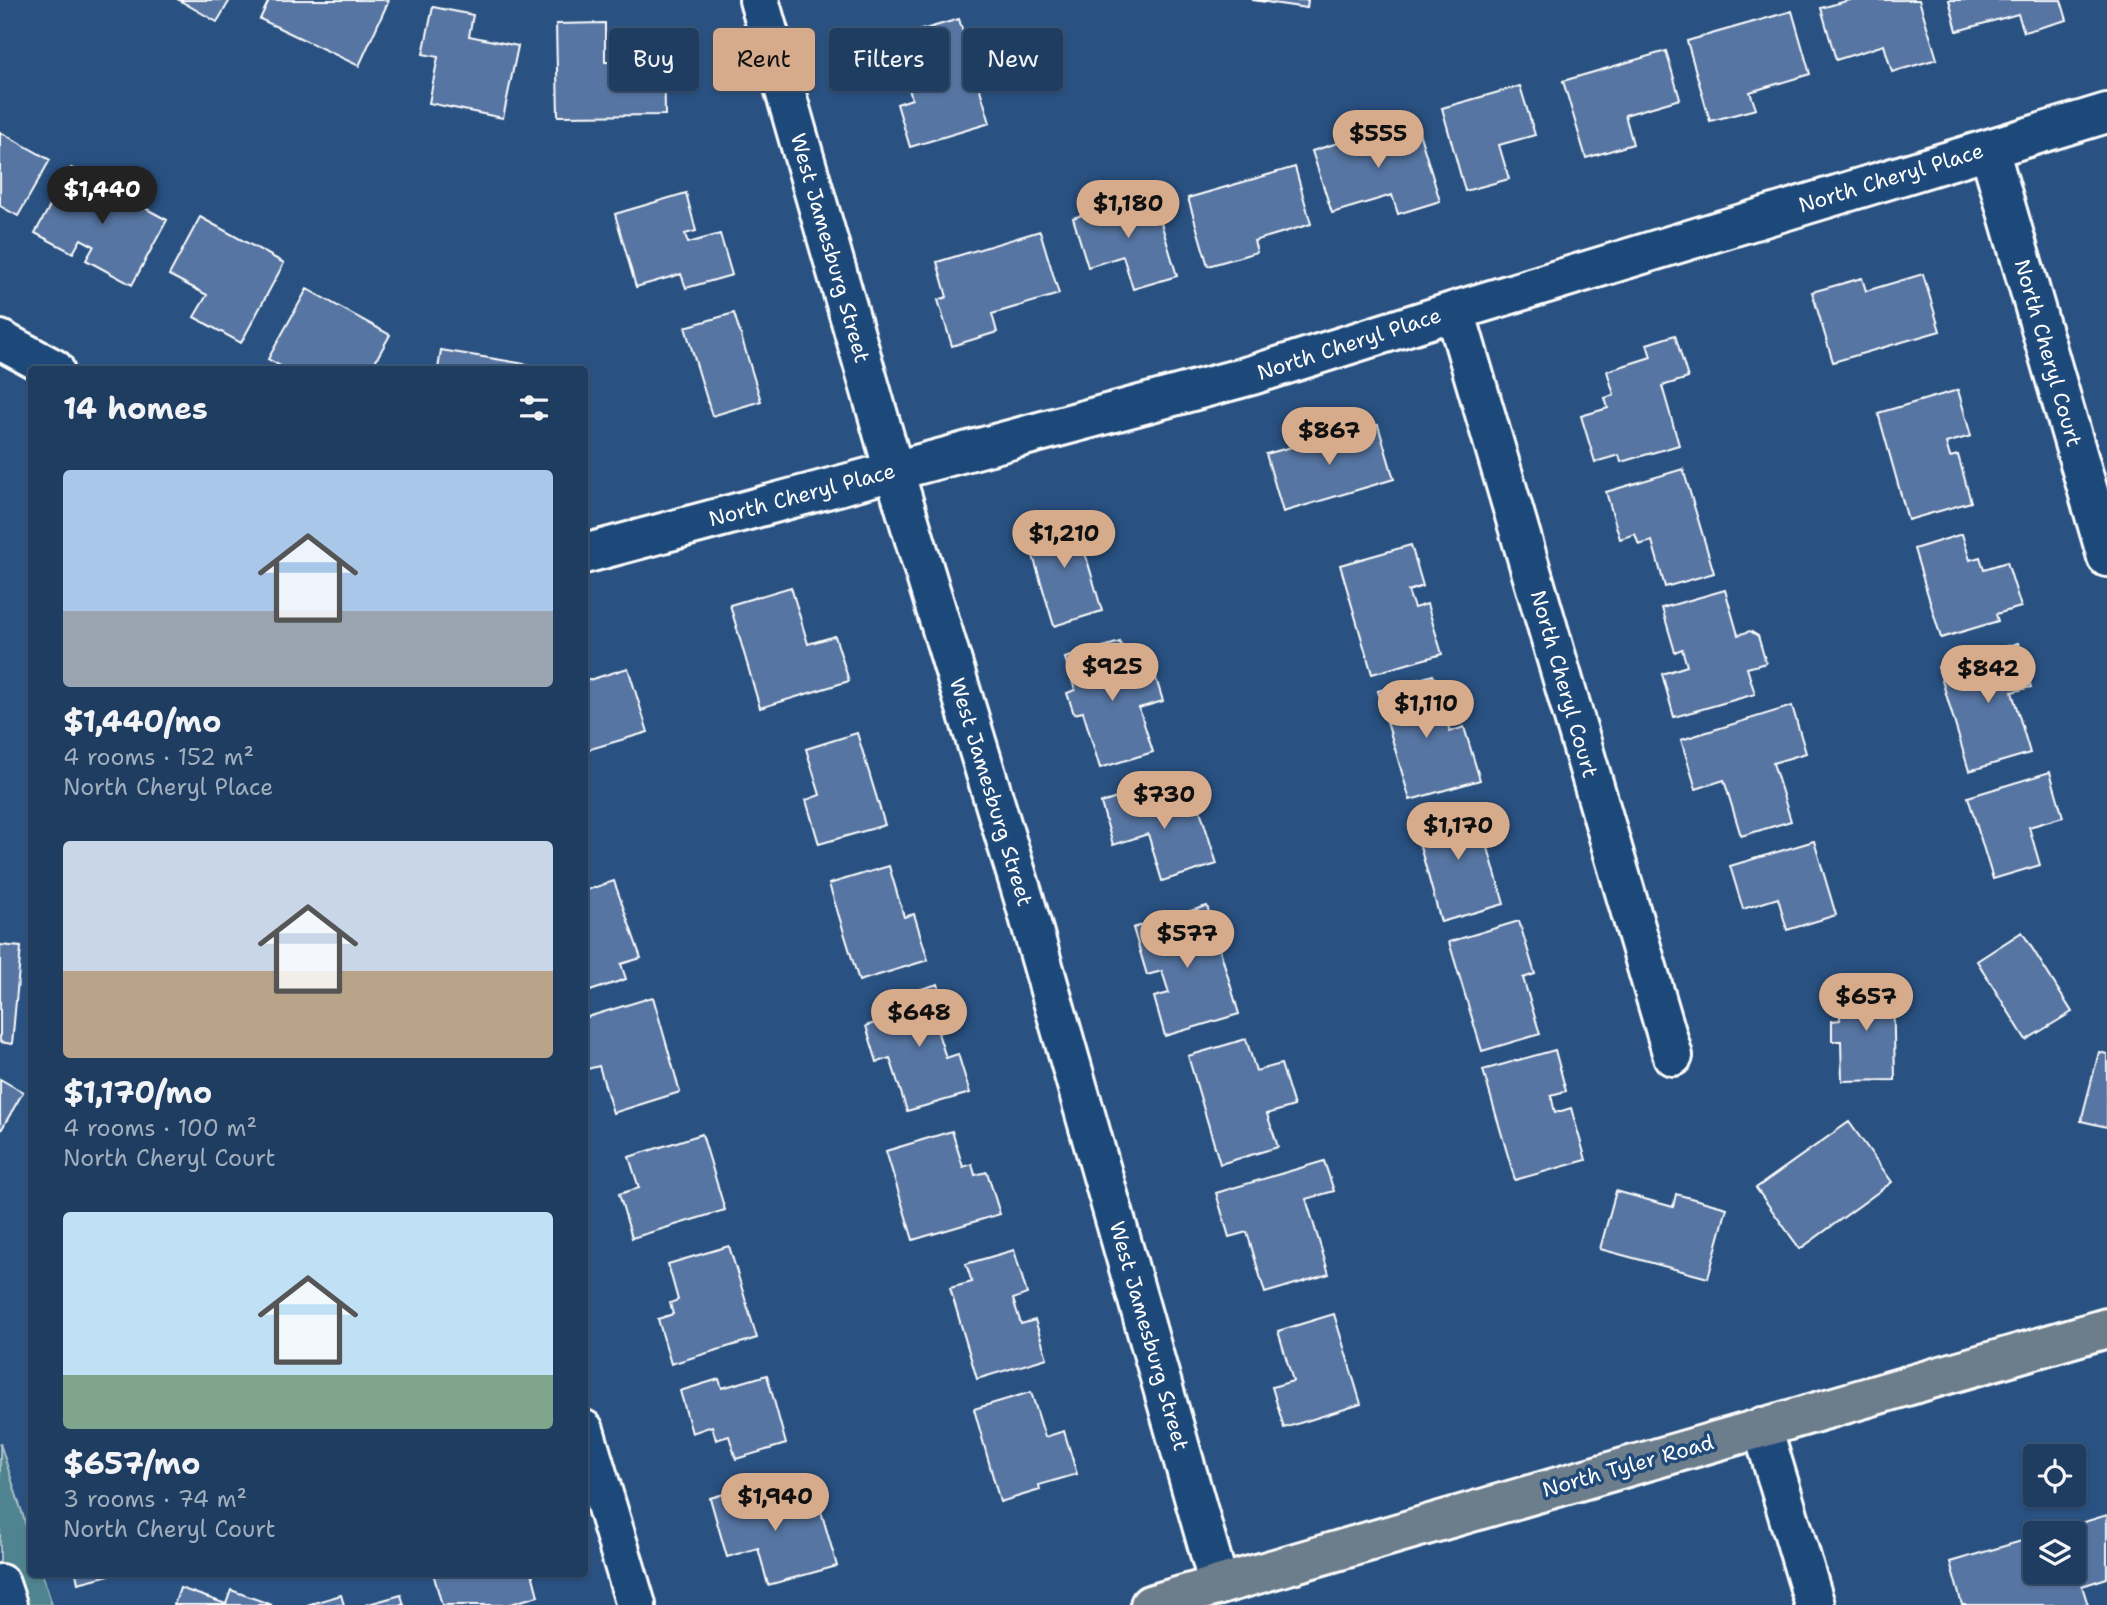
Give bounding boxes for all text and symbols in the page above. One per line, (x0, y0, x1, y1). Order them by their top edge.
chip: Buy (609, 28, 699, 91)
chip: Rent (713, 28, 815, 91)
chip: Filters (829, 28, 949, 91)
chip: New (963, 28, 1063, 91)
pin: $555 (1337, 110, 1419, 170)
text: $555 (1349, 118, 1407, 148)
street label: West Jamesburg Street (784, 130, 876, 366)
street label: North Cheryl Place (1795, 137, 1987, 219)
pin: $1,440 (45, 166, 159, 226)
text: $1,440 (63, 174, 141, 204)
pin: $1,180 (1071, 180, 1185, 240)
text: $1,180 (1093, 188, 1163, 218)
street label: North Cheryl Court (2008, 256, 2088, 450)
street label: North Cheryl Place (1253, 301, 1445, 387)
text: 14 homes (63, 388, 208, 429)
icon: filters (515, 389, 553, 427)
pin: $867 (1288, 407, 1370, 467)
text: $867 (1298, 415, 1360, 445)
street label: North Cheryl Place (706, 457, 898, 533)
pin: $1,210 (1007, 510, 1121, 570)
icon: home (245, 515, 371, 641)
text: $1,210 (1028, 518, 1100, 548)
street label: North Cheryl Court (1524, 587, 1604, 781)
pin: $925 (1071, 644, 1153, 703)
pin: $842 (1947, 646, 2029, 705)
text: $925 (1081, 651, 1143, 681)
text: $842 (1957, 653, 2019, 683)
street label: West Jamesburg Street (943, 674, 1039, 910)
pin: $1,110 (1369, 680, 1483, 740)
text: $1,110 (1394, 688, 1458, 718)
text: $1,440/mo (63, 701, 221, 742)
text: 4 rooms · 152 m² (63, 742, 254, 772)
text: North Cheryl Place (63, 772, 273, 802)
pin: $730 (1123, 772, 1205, 831)
text: $730 (1133, 779, 1195, 809)
pin: $1,170 (1401, 802, 1515, 862)
text: $1,170 (1423, 810, 1493, 840)
icon: home (245, 886, 371, 1012)
pin: $577 (1146, 911, 1228, 970)
text: $577 (1156, 918, 1218, 948)
pin: $657 (1825, 974, 1907, 1033)
text: $657 (1835, 981, 1897, 1011)
pin: $648 (878, 990, 960, 1049)
text: $648 (887, 997, 951, 1027)
text: $1,170/mo (63, 1072, 212, 1113)
text: 4 rooms · 100 m² (63, 1113, 257, 1143)
text: North Cheryl Court (63, 1143, 275, 1173)
street label: West Jamesburg Street (1103, 1218, 1195, 1454)
icon: home (245, 1257, 371, 1383)
street label: North Tyler Road (1539, 1428, 1717, 1504)
text: $657/mo (63, 1443, 201, 1484)
map controls (2023, 1444, 2086, 1584)
button: locate (2023, 1444, 2086, 1507)
pin: $1,940 (718, 1474, 832, 1533)
text: $1,940 (737, 1481, 813, 1511)
text: 3 rooms · 74 m² (63, 1484, 247, 1514)
text: North Cheryl Court (63, 1514, 275, 1544)
button: layers (2023, 1521, 2086, 1584)

